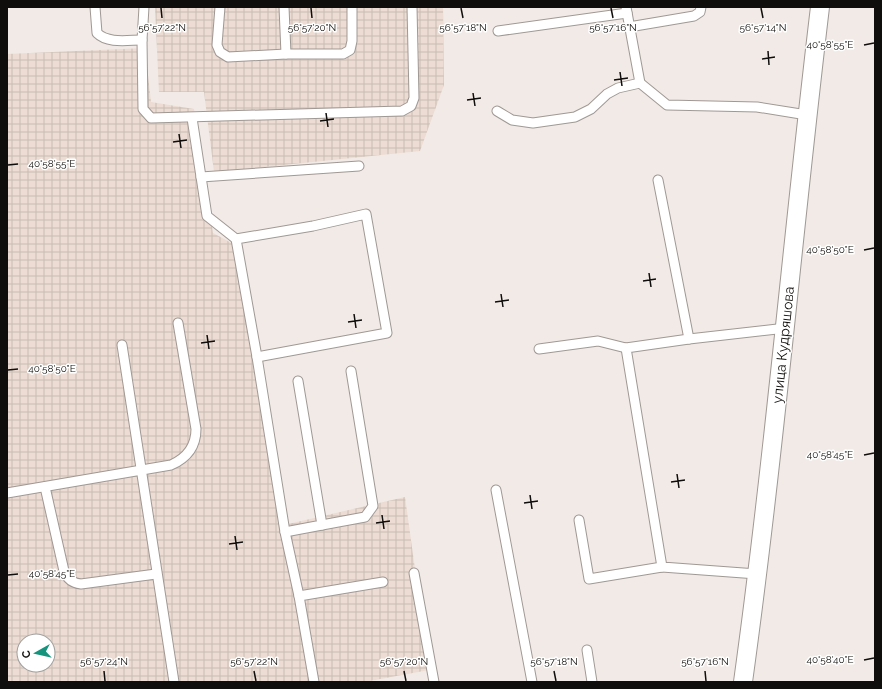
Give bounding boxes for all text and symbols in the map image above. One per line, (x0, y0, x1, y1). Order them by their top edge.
text: 56°57'22"N (138, 22, 186, 33)
text: 56°57'20"N (288, 22, 336, 33)
text: 56°57'18"N (439, 22, 487, 33)
text: 56°57'16"N (589, 22, 637, 33)
text: 56°57'14"N (739, 22, 787, 33)
text: 40°58'55"E (807, 39, 853, 50)
text: 40°58'55"E (29, 158, 75, 169)
text: 40°58'50"E (806, 244, 854, 255)
street label: улица Кудряшова (769, 286, 797, 404)
text: 40°58'50"E (28, 363, 76, 374)
text: 40°58'45"E (807, 449, 853, 460)
text: 40°58'45"E (29, 568, 75, 579)
north arrow (16, 633, 56, 673)
text: С (20, 649, 34, 659)
text: 40°58'40"E (807, 654, 854, 665)
text: 56°57'24"N (80, 656, 128, 667)
text: 56°57'22"N (230, 656, 278, 667)
text: 56°57'20"N (380, 656, 428, 667)
text: 56°57'18"N (530, 656, 578, 667)
text: 56°57'16"N (681, 656, 729, 667)

